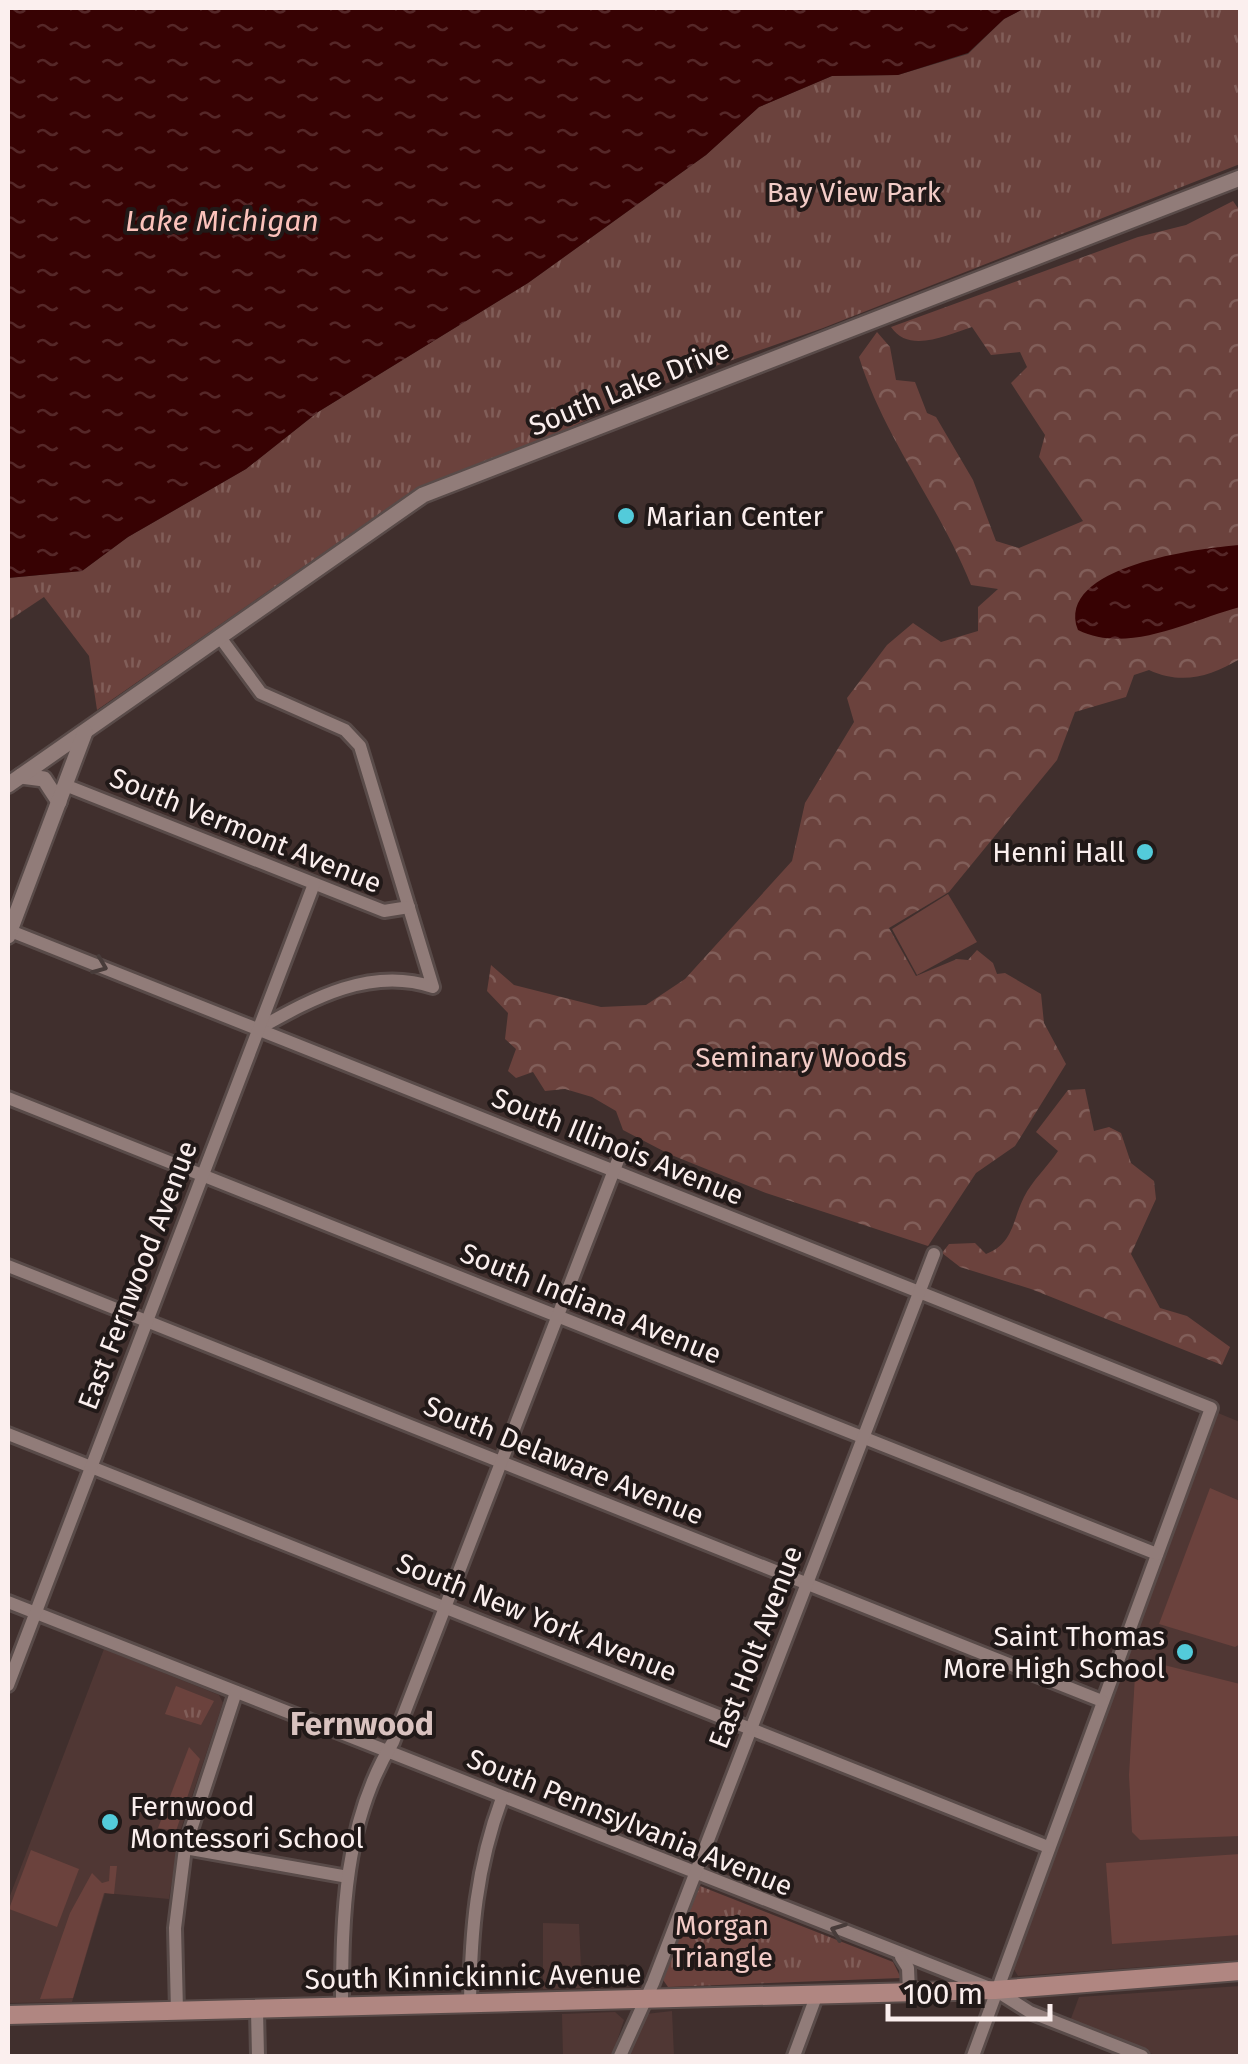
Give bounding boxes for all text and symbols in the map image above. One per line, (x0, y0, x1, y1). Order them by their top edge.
park label: Bay View Park (767, 176, 942, 209)
water label: Lake Michigan (125, 203, 319, 239)
street label: South Lake Drive (524, 332, 734, 443)
place label: Marian Center (646, 500, 824, 533)
marker: Marian Center (615, 505, 637, 527)
street label: South Vermont Avenue (105, 761, 386, 900)
place label: Henni Hall (992, 836, 1125, 869)
marker: Henni Hall (1134, 841, 1156, 863)
one-way arrow (91, 955, 108, 975)
park label: Seminary Woods (695, 1041, 907, 1074)
street label: South Illinois Avenue (487, 1081, 748, 1212)
street label: East Fernwood Avenue (71, 1136, 204, 1414)
street label: South Indiana Avenue (456, 1236, 726, 1371)
street label: South Delaware Avenue (419, 1389, 709, 1532)
street label: East Holt Avenue (702, 1541, 809, 1753)
street label: South New York Avenue (392, 1546, 682, 1689)
place label: Saint Thomas More High School (943, 1620, 1165, 1685)
marker: Saint Thomas More High School (1174, 1641, 1196, 1663)
district label: Fernwood (290, 1705, 434, 1743)
street label: South Pennsylvania Avenue (462, 1742, 797, 1903)
place label: Fernwood Montessori School (130, 1790, 364, 1855)
marker: Fernwood Montessori School (99, 1811, 121, 1833)
park label: Morgan Triangle (671, 1909, 773, 1974)
one-way arrow (830, 1923, 847, 1943)
street label: South Kinnickinnic Avenue (304, 1957, 642, 1996)
scale bar (888, 1959, 1050, 2021)
text: 100 m (903, 1976, 983, 2012)

